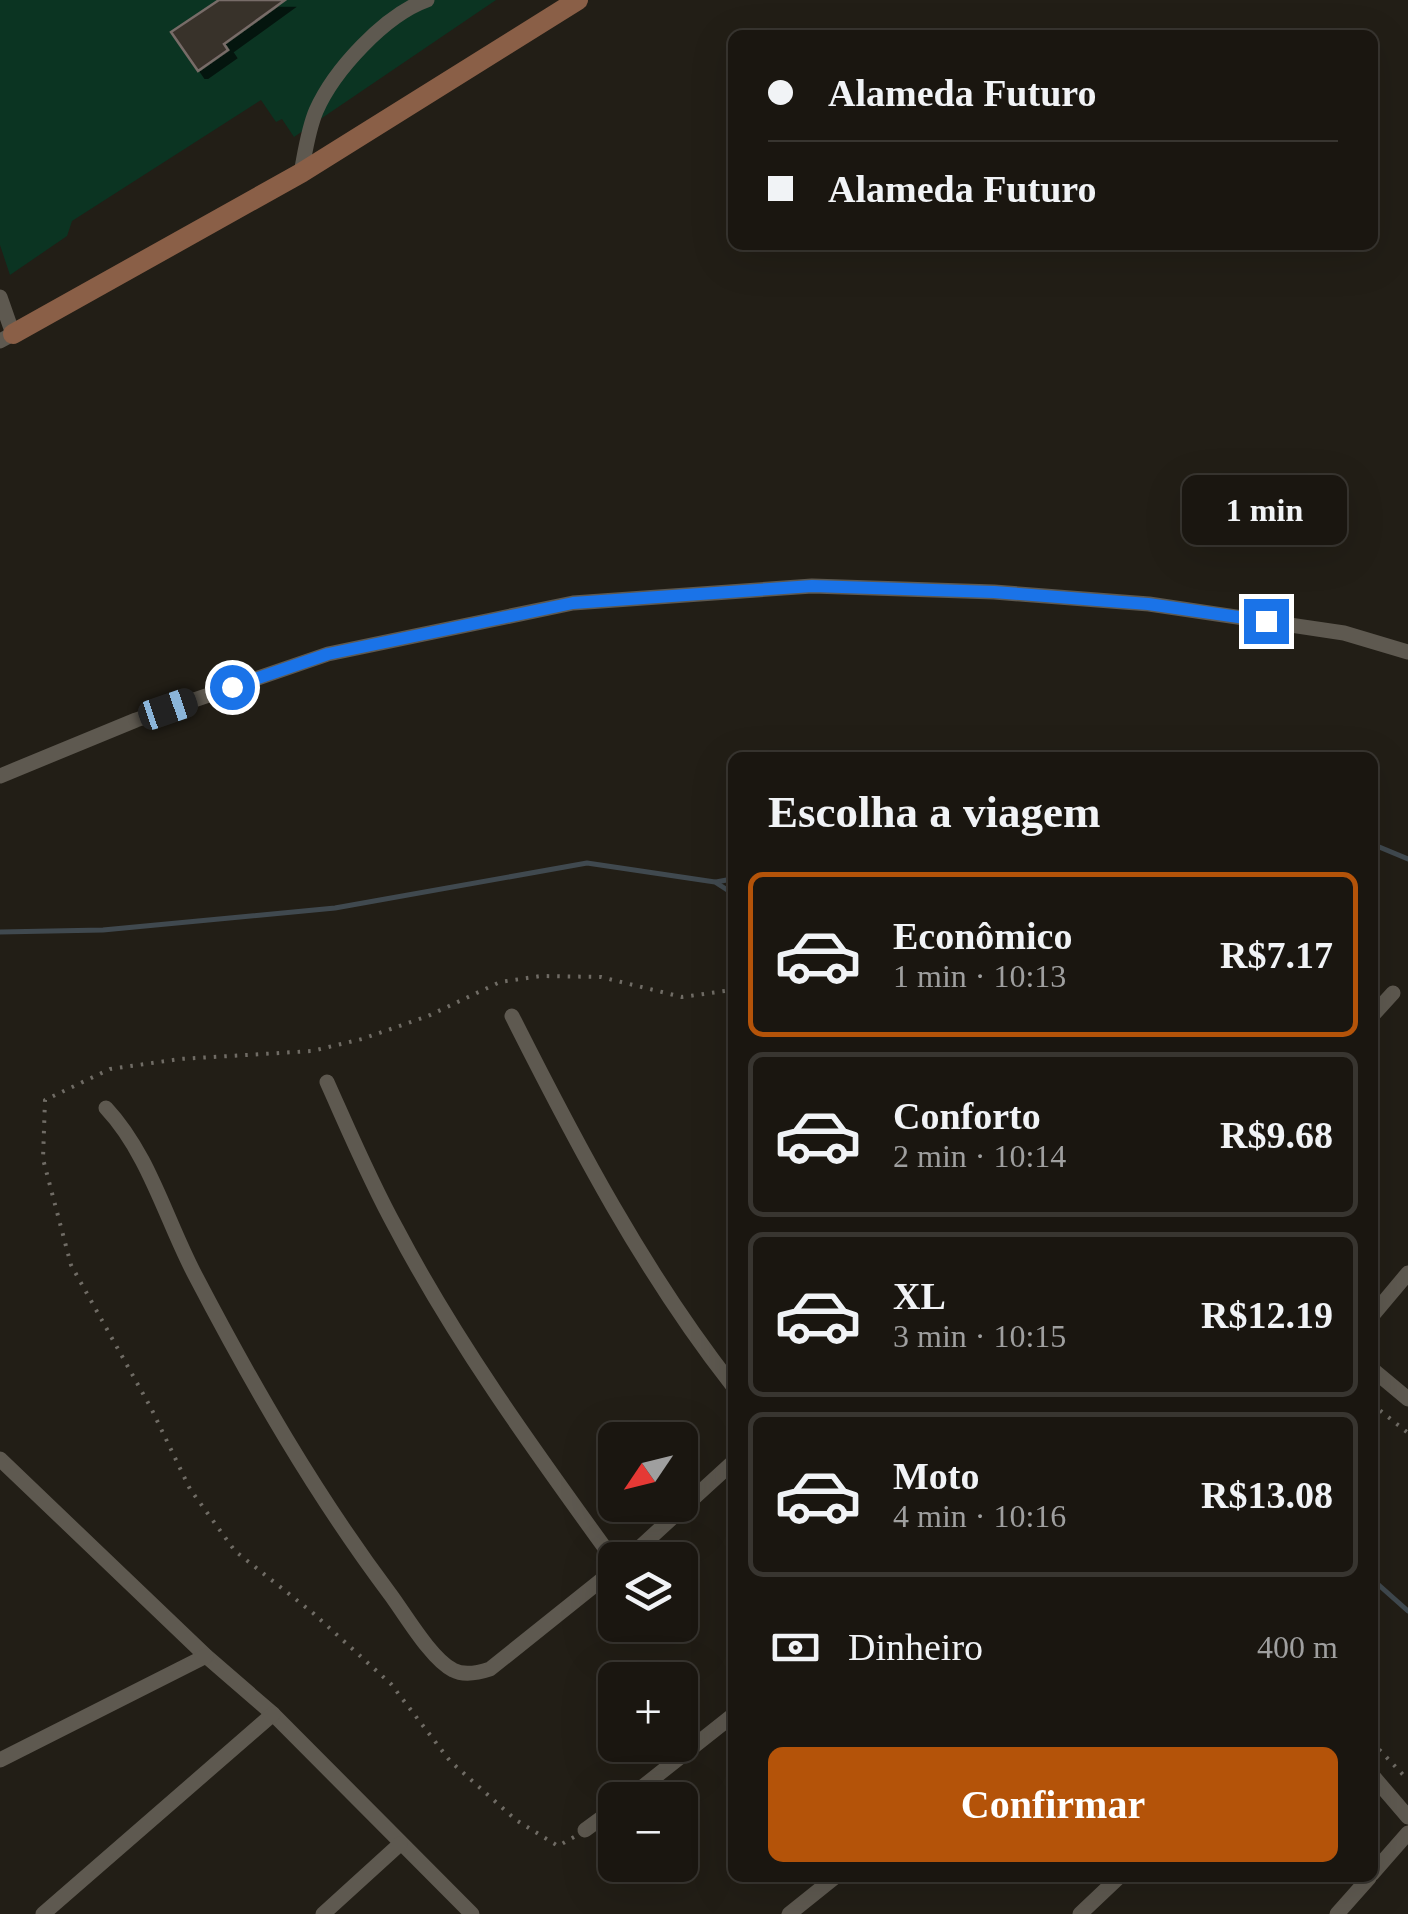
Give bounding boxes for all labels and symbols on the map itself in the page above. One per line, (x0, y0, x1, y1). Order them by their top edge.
callout: 1 min (1184, 476, 1348, 546)
route end (1244, 599, 1289, 644)
route start (210, 665, 255, 710)
car (135, 685, 201, 733)
north arrow (598, 1422, 698, 1522)

